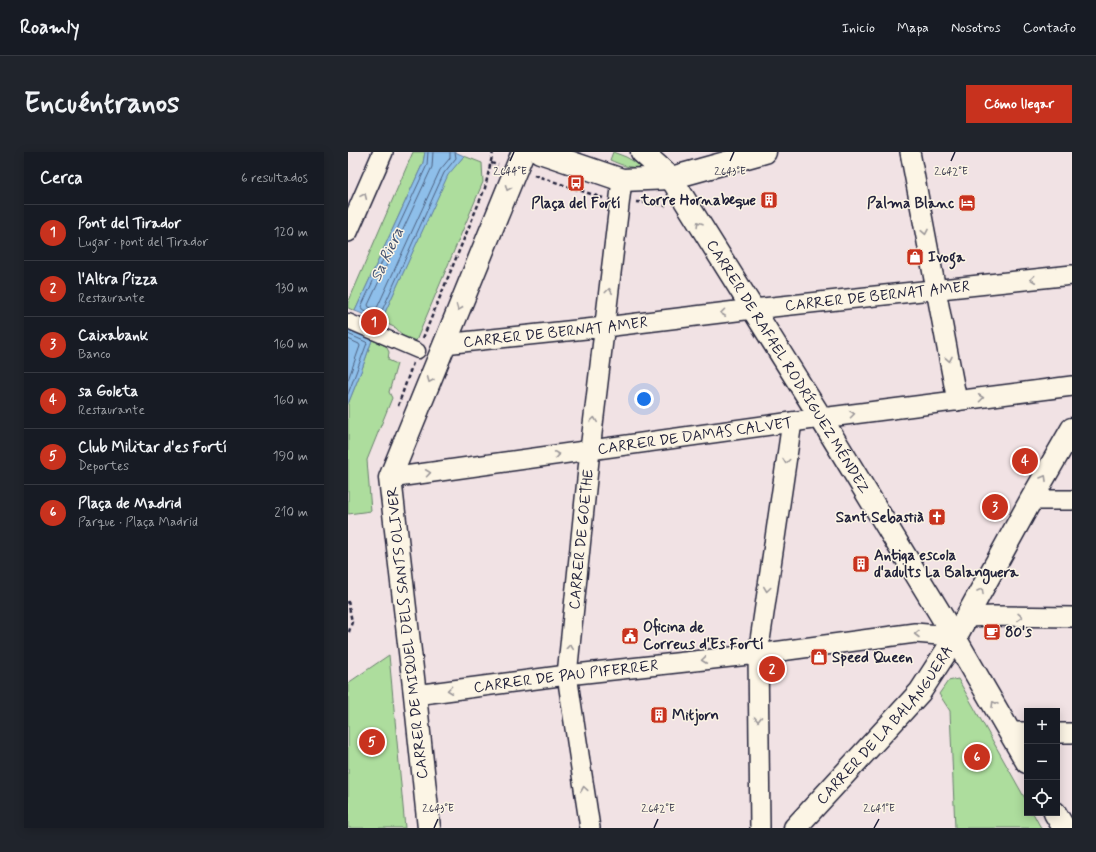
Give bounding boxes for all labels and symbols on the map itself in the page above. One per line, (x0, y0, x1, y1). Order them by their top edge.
text: 2.644°E (493, 165, 527, 179)
text: 2.643°E (714, 165, 746, 179)
text: 2.642°E (934, 165, 968, 179)
bus stop icon: Plaça del Fortí (566, 173, 586, 193)
one-way arrow (505, 185, 513, 192)
building icon: torre Hornabeque (759, 190, 779, 210)
place label: torre Hornabeque (640, 191, 756, 211)
one-way arrow (359, 193, 367, 200)
hotel icon: Palma Blanc (957, 193, 977, 213)
place label: Plaça del Fortí (531, 194, 621, 214)
place label: Palma Blanc (867, 194, 954, 214)
one-way arrow (697, 221, 704, 228)
water label: Sa Riera (366, 224, 409, 285)
one-way arrow (920, 228, 929, 235)
street label: CARRER DE RAFAEL RODRÍGUEZ MÉNDEZ (701, 236, 874, 498)
shop icon: Ivoga (905, 247, 925, 267)
place label: Ivoga (928, 248, 966, 270)
one-way arrow (1030, 274, 1036, 283)
street label: CARRER DE BERNAT AMER (784, 277, 971, 317)
one-way arrow (604, 288, 613, 294)
one-way arrow (456, 304, 464, 312)
pin: 1 (361, 307, 387, 337)
one-way arrow (720, 308, 726, 317)
street label: CARRER DE BERNAT AMER (462, 313, 649, 353)
one-way arrow (944, 356, 953, 362)
one-way arrow (426, 377, 434, 384)
your location (634, 389, 654, 409)
one-way arrow (978, 394, 984, 403)
one-way arrow (849, 410, 855, 419)
street label: CARRER DE DAMAS CALVET (596, 413, 794, 460)
one-way arrow (589, 417, 598, 423)
pin: 4 (1012, 446, 1038, 476)
one-way arrow (554, 451, 560, 460)
one-way arrow (782, 458, 791, 464)
street label: CARRER DE GOETHE (565, 468, 599, 611)
one-way arrow (425, 469, 431, 478)
one-way arrow (1039, 475, 1046, 482)
street label: CARRER DE MIQUEL DELS SANTS OLIVER (383, 485, 433, 780)
pin: 3 (982, 492, 1008, 522)
church icon: Sant Sebastià (927, 507, 947, 527)
place label: Sant Sebastià (836, 508, 924, 528)
place label: Antiga escola d'adults La Balanguera (874, 546, 1020, 585)
building icon: Antiga escola d'adults La Balanguera (851, 554, 871, 574)
one-way arrow (763, 586, 772, 592)
one-way arrow (976, 588, 984, 596)
one-way arrow (1017, 613, 1023, 621)
place label: Oficina de Correus d'Es Fortí (643, 617, 764, 655)
cafe icon: 80's (982, 622, 1002, 642)
place label: 80's (1005, 623, 1032, 643)
public building icon: Oficina de Correus d'Es Fortí (620, 626, 640, 646)
one-way arrow (914, 630, 920, 638)
street label: CARRER DE LA BALANGUERA (812, 642, 958, 809)
one-way arrow (565, 644, 574, 650)
shop icon: Speed Queen (809, 647, 829, 667)
place label: Speed Queen (832, 648, 913, 668)
pin: 2 (759, 654, 785, 684)
one-way arrow (701, 655, 707, 664)
street label: CARRER DE PAU PIFERRER (472, 656, 659, 698)
one-way arrow (447, 685, 453, 694)
one-way arrow (991, 701, 998, 708)
building icon: Mitjorn (649, 705, 669, 725)
place label: Mitjorn (672, 706, 719, 726)
one-way arrow (754, 716, 763, 722)
pin: 5 (359, 727, 385, 757)
pin: 6 (964, 742, 990, 772)
one-way arrow (580, 786, 589, 793)
text: 2.643°E (422, 802, 454, 816)
text: 2.642°E (641, 802, 675, 816)
text: 2.641°E (863, 802, 895, 816)

